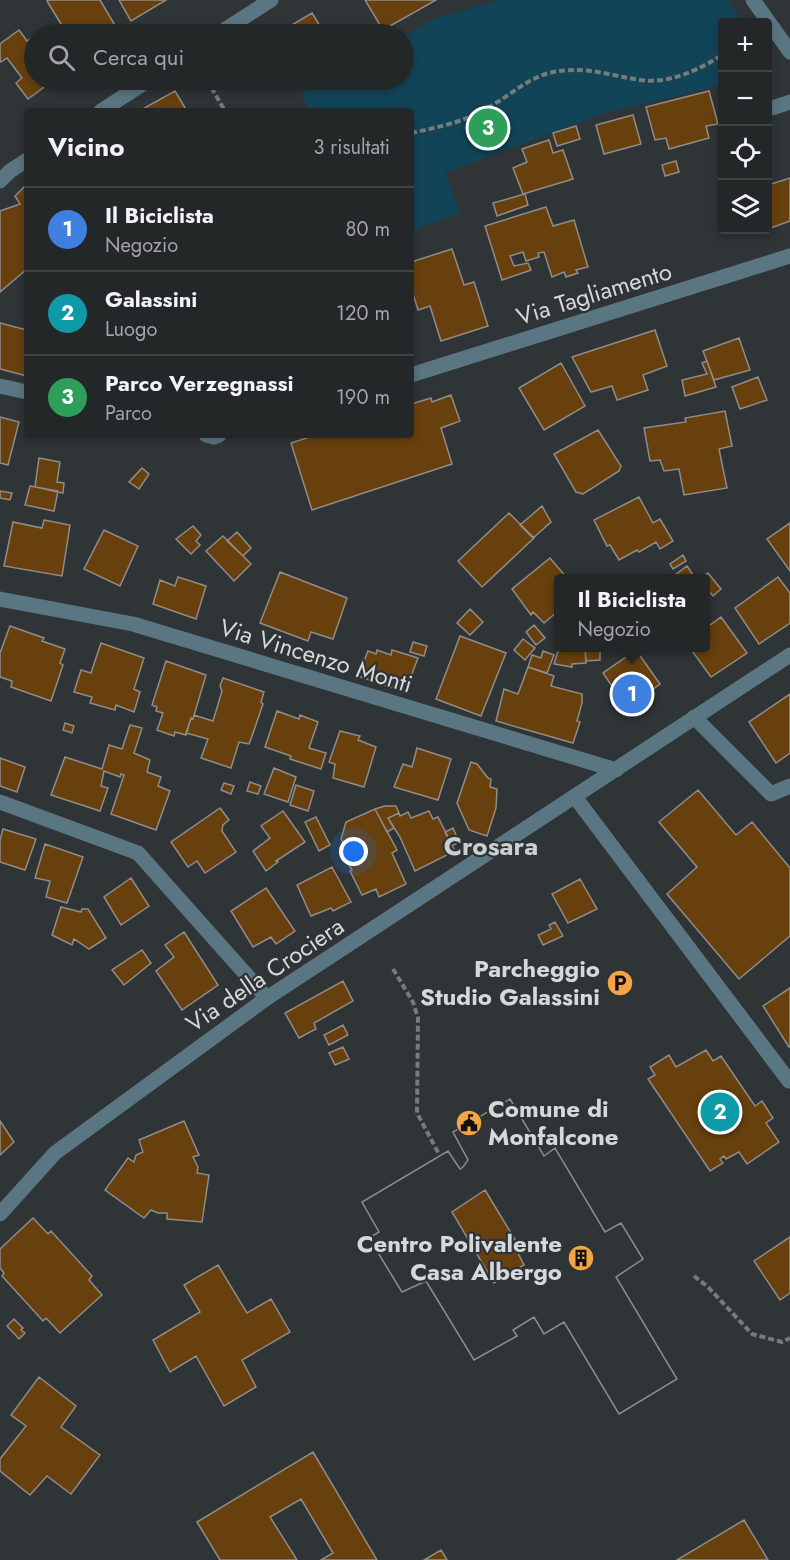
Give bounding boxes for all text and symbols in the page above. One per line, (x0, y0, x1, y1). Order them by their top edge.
map controls (718, 18, 772, 234)
button: + (718, 18, 772, 72)
search box (24, 24, 414, 90)
icon: search (45, 41, 78, 74)
text: Cerca qui (93, 41, 184, 73)
button: − (718, 72, 772, 126)
pin: 3 (468, 106, 508, 150)
button: locate (718, 126, 772, 180)
text: Vicino (48, 128, 125, 166)
text: 3 risultati (313, 133, 390, 162)
button: layers (718, 180, 772, 234)
text: Il Biciclista (105, 199, 214, 231)
text: 1 (62, 215, 73, 244)
text: 80 m (345, 215, 390, 244)
text: Negozio (105, 231, 178, 260)
street label: Via Tagliamento (512, 253, 676, 334)
text: Galassini (105, 283, 197, 315)
text: 2 (61, 299, 74, 328)
text: 120 m (336, 299, 390, 328)
text: Luogo (105, 315, 157, 344)
text: Parco Verzegnassi (105, 367, 294, 399)
text: 3 (61, 383, 74, 412)
text: 190 m (336, 383, 390, 412)
text: Parco (105, 399, 152, 428)
popup (554, 574, 710, 652)
text: Il Biciclista (578, 583, 686, 615)
street label: Via Vincenzo Monti (215, 610, 417, 702)
text: Negozio (578, 615, 651, 644)
pin: 1 (612, 672, 652, 716)
district label: Crosara (444, 827, 538, 865)
your location (339, 837, 368, 866)
street label: Via della Crociera (179, 909, 351, 1041)
place label: Parcheggio Studio Galassini (420, 951, 600, 1014)
parking icon: Parcheggio Studio Galassini (605, 968, 635, 998)
pin: 2 (700, 1090, 740, 1134)
place label: Comune di Monfalcone (488, 1091, 619, 1154)
public building icon: Comune di Monfalcone (454, 1108, 484, 1138)
place label: Centro Polivalente Casa Albergo (357, 1226, 562, 1289)
building icon: Centro Polivalente Casa Albergo (566, 1243, 596, 1273)

